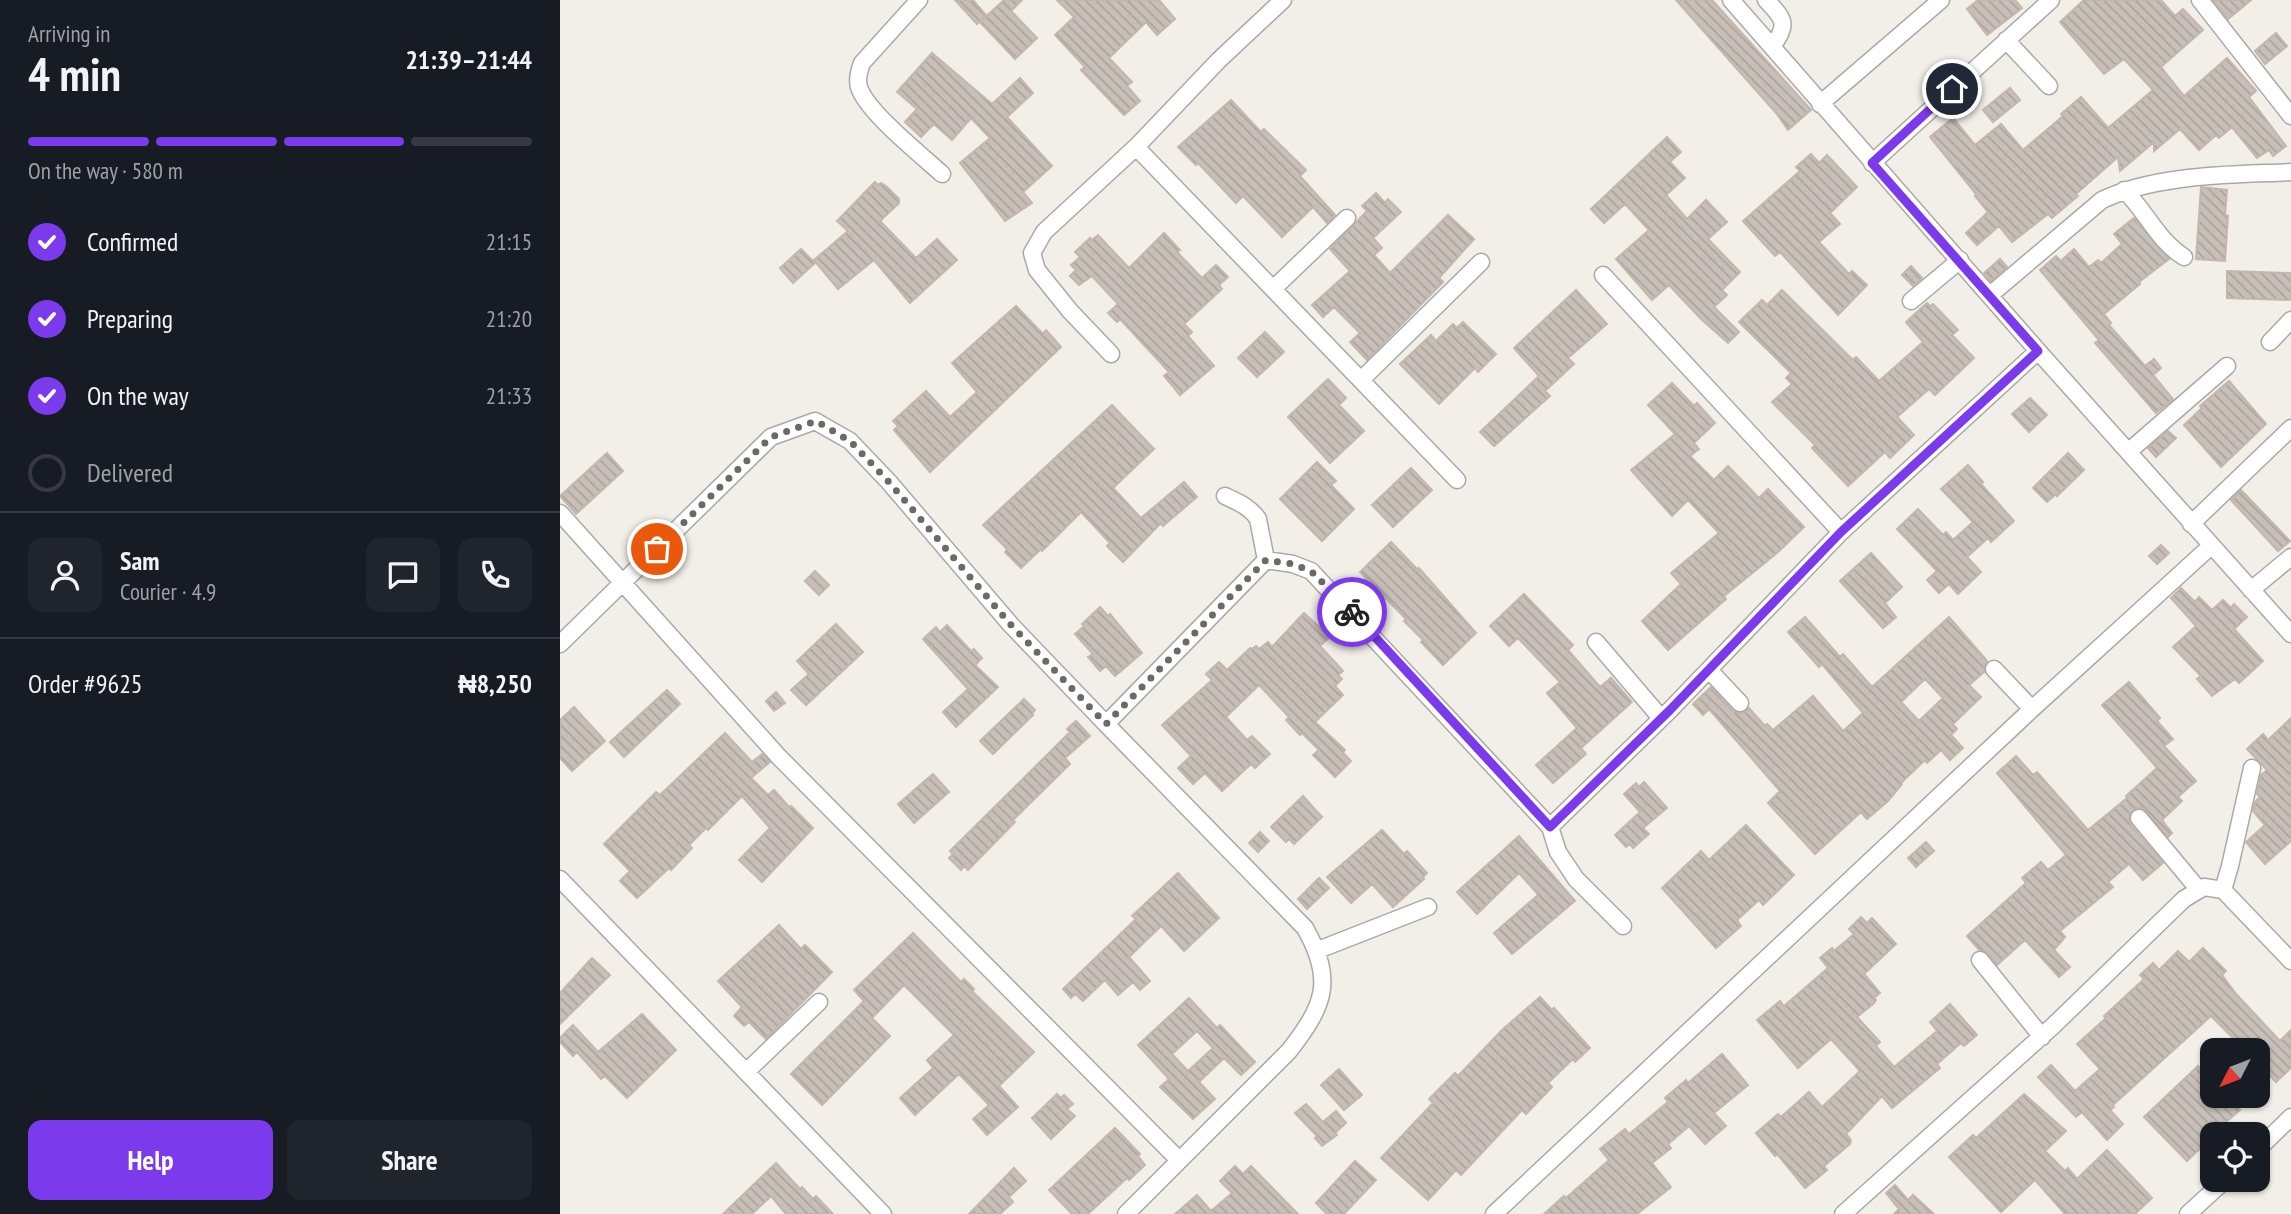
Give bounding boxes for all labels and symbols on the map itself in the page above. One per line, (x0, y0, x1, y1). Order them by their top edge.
pin (1922, 59, 1982, 119)
pin (627, 519, 687, 579)
courier (1317, 577, 1387, 647)
north arrow (2200, 1038, 2270, 1108)

